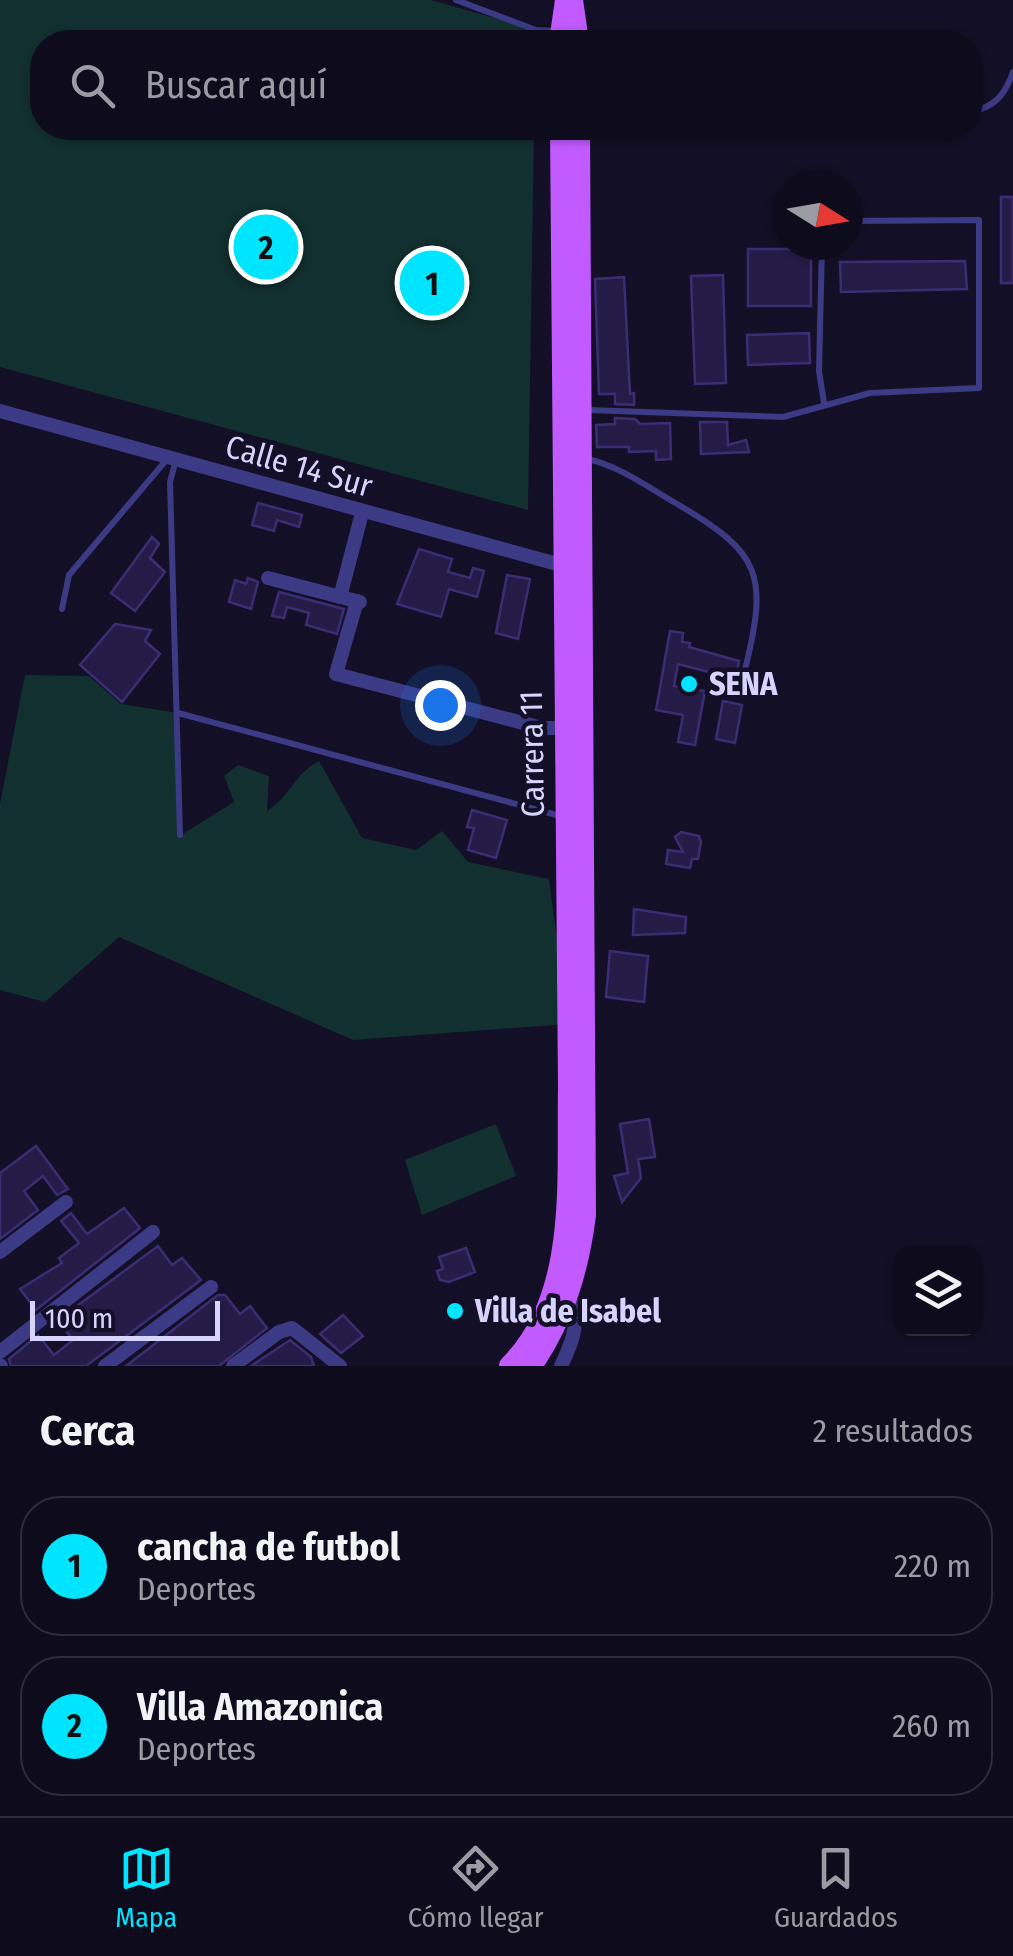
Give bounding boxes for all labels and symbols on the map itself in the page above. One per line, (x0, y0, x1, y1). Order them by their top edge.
north arrow (773, 170, 863, 260)
pin: 2 (234, 210, 298, 284)
pin: 1 (400, 246, 464, 320)
street label: Calle 14 Sur (221, 427, 377, 505)
place label: SENA (709, 665, 778, 703)
marker: SENA (678, 673, 700, 695)
your location (415, 680, 466, 731)
street label: Carrera 11 (512, 690, 552, 818)
place label: Villa de Isabel (474, 1292, 661, 1330)
scale bar (30, 1296, 220, 1340)
marker: Villa de Isabel (444, 1300, 466, 1322)

